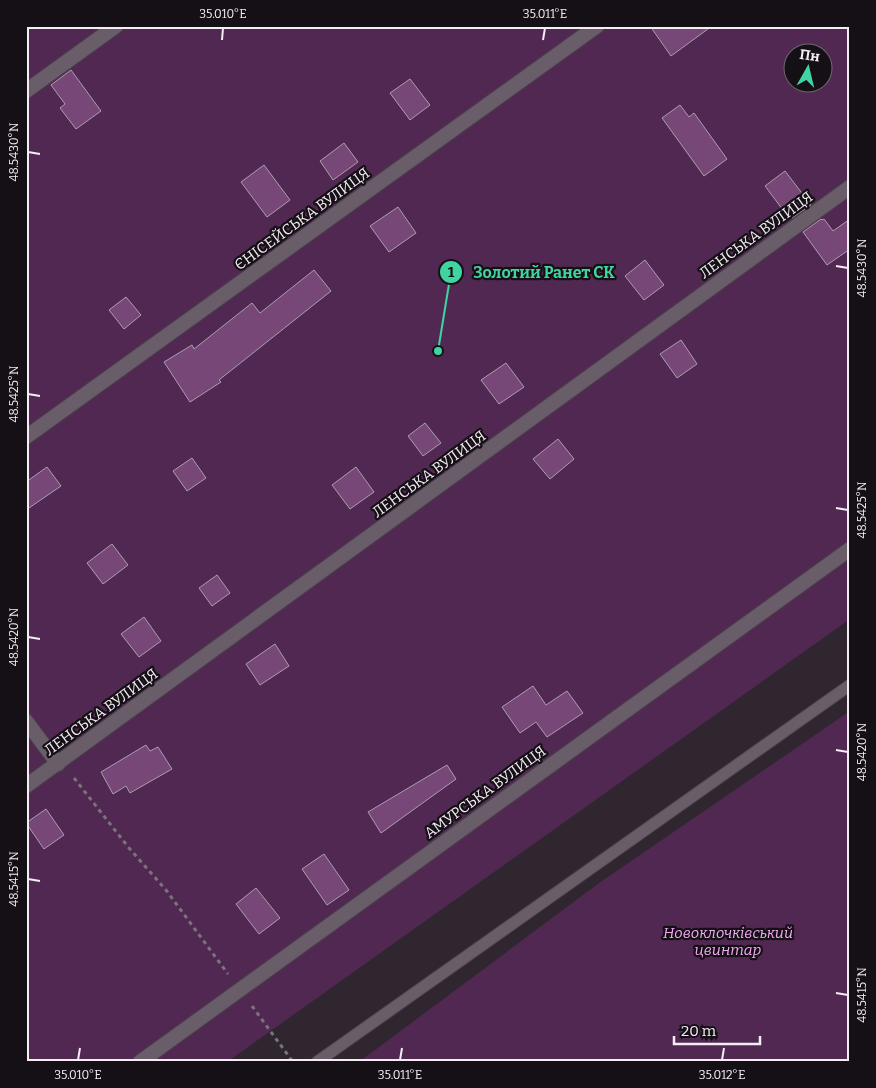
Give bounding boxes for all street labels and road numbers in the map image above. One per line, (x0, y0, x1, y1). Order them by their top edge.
street label: ЄНІСЕЙСЬКА ВУЛИЦЯ (231, 164, 373, 274)
street label: ЛЕНСЬКА ВУЛИЦЯ (696, 188, 816, 282)
street label: ЛЕНСЬКА ВУЛИЦЯ (369, 427, 489, 521)
street label: ЛЕНСЬКА ВУЛИЦЯ (41, 665, 161, 759)
street label: АМУРСЬКА ВУЛИЦЯ (421, 742, 549, 842)

